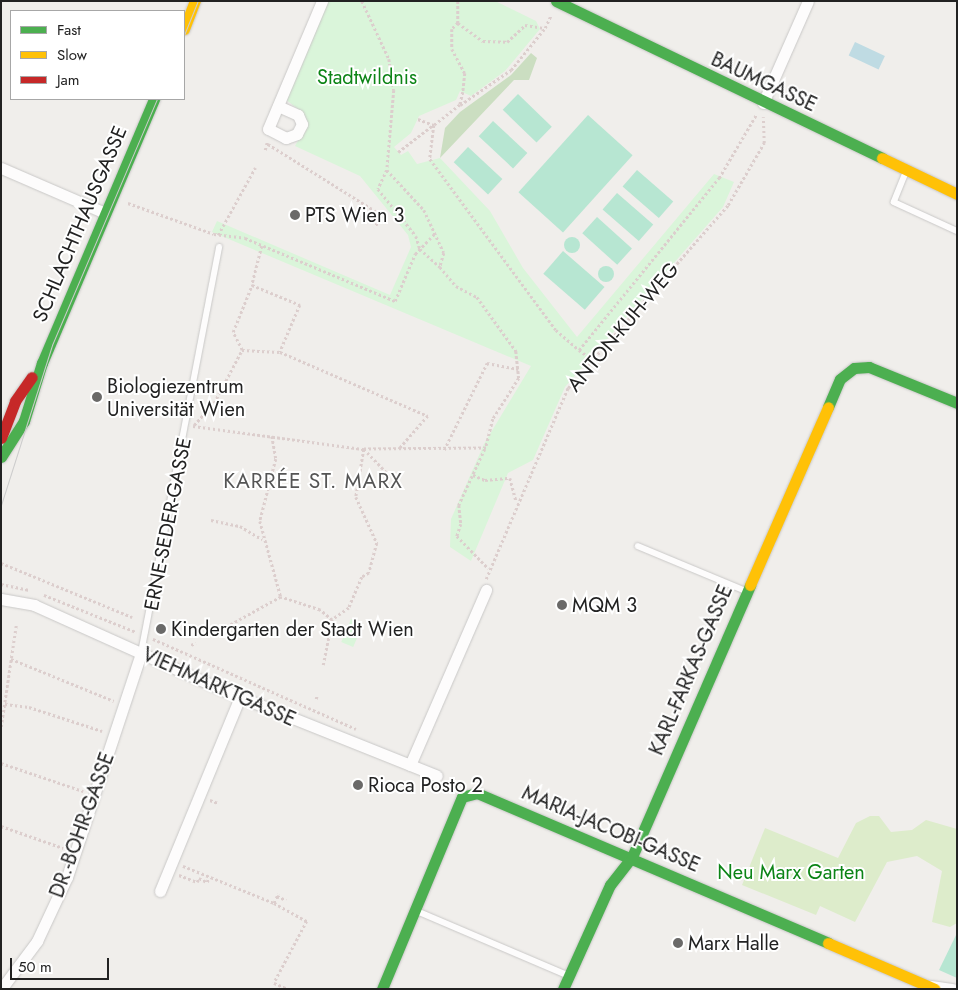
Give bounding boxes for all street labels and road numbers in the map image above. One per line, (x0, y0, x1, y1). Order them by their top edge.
street label: BAUMGASSE (707, 47, 821, 117)
street label: SCHLACHTHAUSGASSE (28, 122, 132, 326)
street label: ANTON-KUH-WEG (562, 258, 684, 396)
street label: ERNE-SEDER-GASSE (139, 435, 197, 613)
street label: KARL-FARKAS-GASSE (644, 581, 738, 759)
street label: VIEHMARKTGASSE (139, 642, 299, 732)
street label: DR.-BOHR-GASSE (45, 749, 119, 901)
street label: MARIA-JACOBI-GASSE (518, 781, 704, 877)

